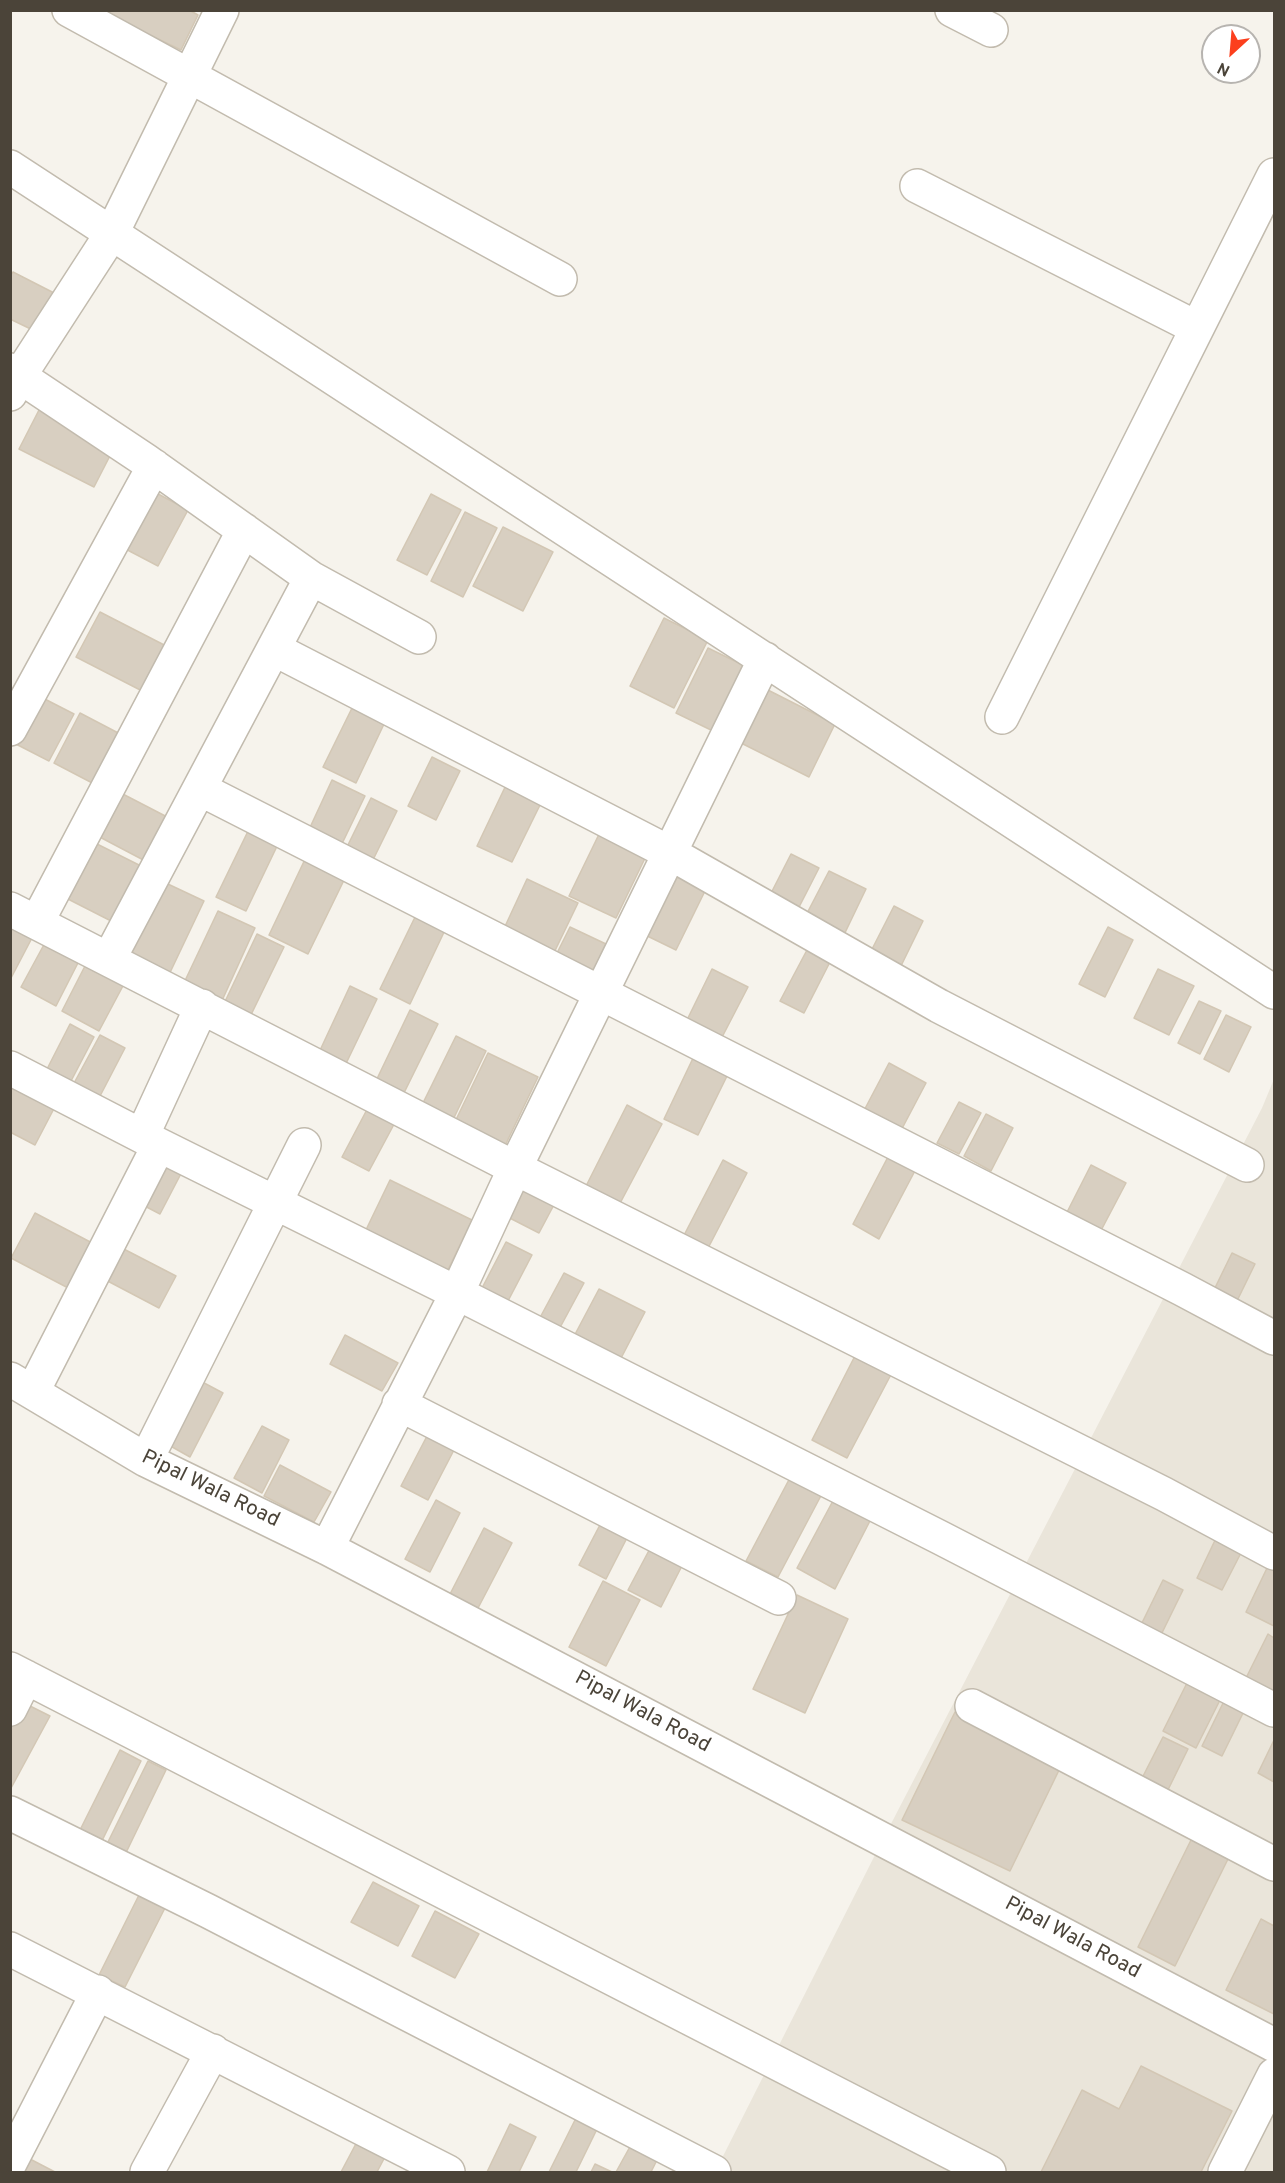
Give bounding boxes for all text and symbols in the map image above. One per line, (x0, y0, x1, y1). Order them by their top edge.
north arrow (1201, 24, 1261, 84)
text: N (1214, 57, 1234, 80)
street label: Pipal Wala Road (137, 1446, 283, 1534)
street label: Pipal Wala Road (570, 1667, 714, 1759)
street label: Pipal Wala Road (1000, 1893, 1144, 1985)

